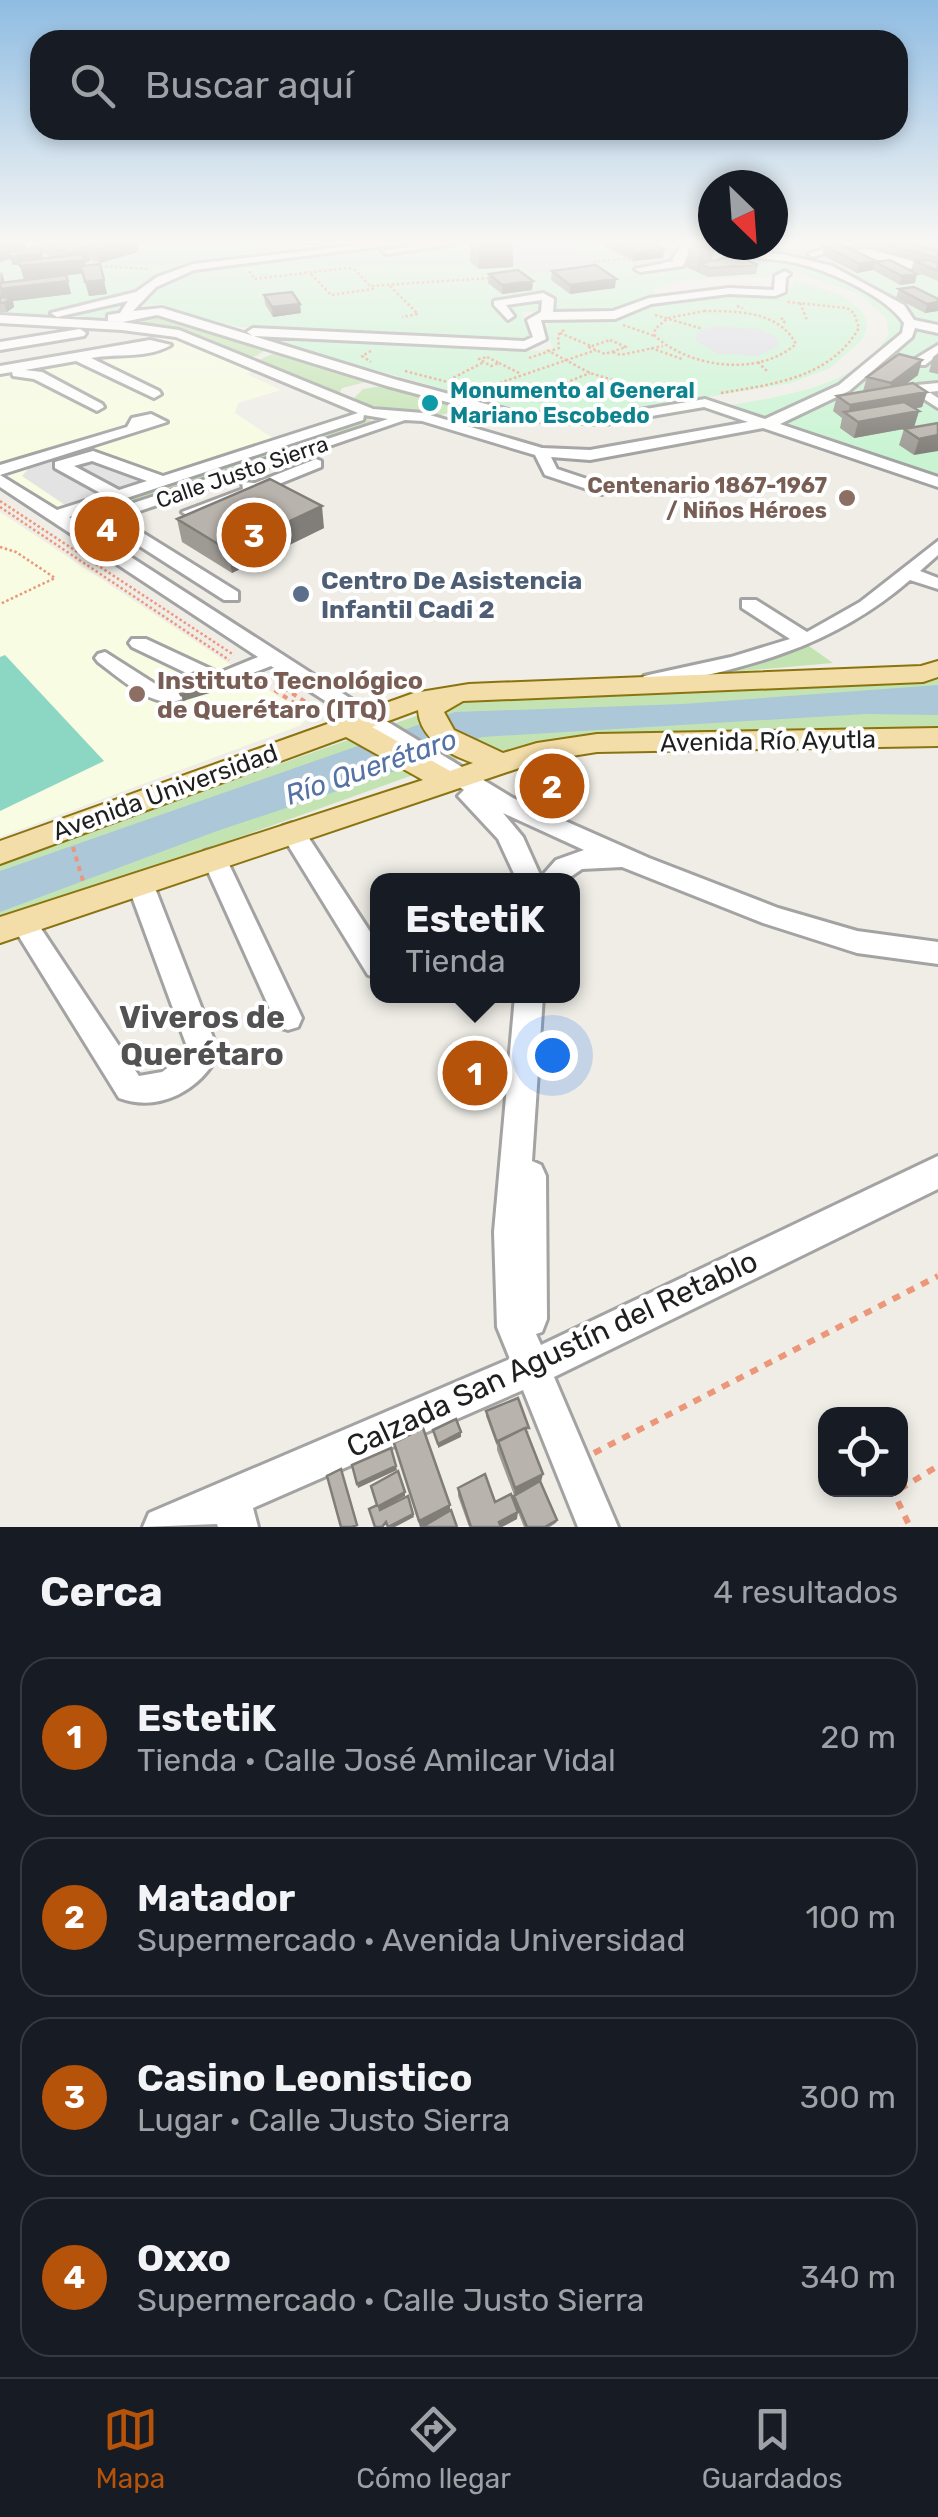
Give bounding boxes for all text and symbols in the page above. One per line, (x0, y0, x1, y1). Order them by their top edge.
search box (30, 30, 908, 140)
icon: search (65, 58, 120, 113)
text: Buscar aquí (145, 62, 353, 108)
north arrow (698, 170, 788, 260)
place label: Monumento al General Mariano Escobedo (450, 377, 695, 429)
marker: Monumento al General Mariano Escobedo (419, 392, 441, 414)
street label: Calle Justo Sierra (152, 430, 332, 514)
place label: Centenario 1867-1967 / Niños Héroes (587, 472, 827, 524)
marker: Centenario 1867-1967 / Niños Héroes (836, 487, 858, 509)
pin: 4 (74, 492, 140, 566)
pin: 3 (222, 498, 286, 572)
place label: Centro De Asistencia Infantil Cadi 2 (321, 566, 582, 624)
marker: Centro De Asistencia Infantil Cadi 2 (290, 583, 312, 605)
place label: Instituto Tecnológico de Querétaro (ITQ) (157, 666, 423, 724)
marker: Instituto Tecnológico de Querétaro (ITQ) (126, 683, 148, 705)
water label: Río Querétaro (281, 722, 461, 812)
street label: Avenida Río Ayutla (660, 725, 876, 757)
street label: Avenida Universidad (49, 738, 281, 846)
pin: 2 (520, 748, 584, 824)
popup (370, 873, 580, 1003)
text: EstetiK (405, 896, 545, 942)
text: Tienda (405, 942, 506, 980)
district label: Viveros de Querétaro (119, 998, 285, 1073)
your location (527, 1030, 578, 1081)
pin: 1 (442, 1036, 508, 1110)
street label: Calzada San Agustín del Retablo (341, 1243, 763, 1465)
map controls (818, 1407, 908, 1497)
button: locate (818, 1407, 908, 1497)
text: Cerca (40, 1567, 163, 1617)
text: 4 resultados (713, 1573, 898, 1611)
text: EstetiK (137, 1695, 276, 1741)
text: 1 (67, 1718, 82, 1756)
text: 20 m (821, 1718, 896, 1756)
text: Tienda · Calle José Amilcar Vidal (137, 1741, 616, 1779)
text: Matador (137, 1875, 295, 1921)
text: 2 (64, 1898, 85, 1936)
text: 100 m (805, 1898, 896, 1936)
text: Supermercado · Avenida Universidad (137, 1921, 685, 1959)
text: Casino Leonistico (137, 2055, 473, 2101)
text: 3 (64, 2078, 85, 2116)
text: 300 m (800, 2078, 896, 2116)
text: Lugar · Calle Justo Sierra (137, 2101, 510, 2139)
text: Oxxo (137, 2235, 231, 2281)
text: 4 (64, 2258, 85, 2296)
text: 340 m (800, 2258, 896, 2296)
text: Supermercado · Calle Justo Sierra (137, 2281, 645, 2319)
tab: Mapa (95, 2402, 165, 2495)
tab: Cómo llegar (356, 2402, 511, 2495)
tab: Guardados (702, 2402, 843, 2495)

